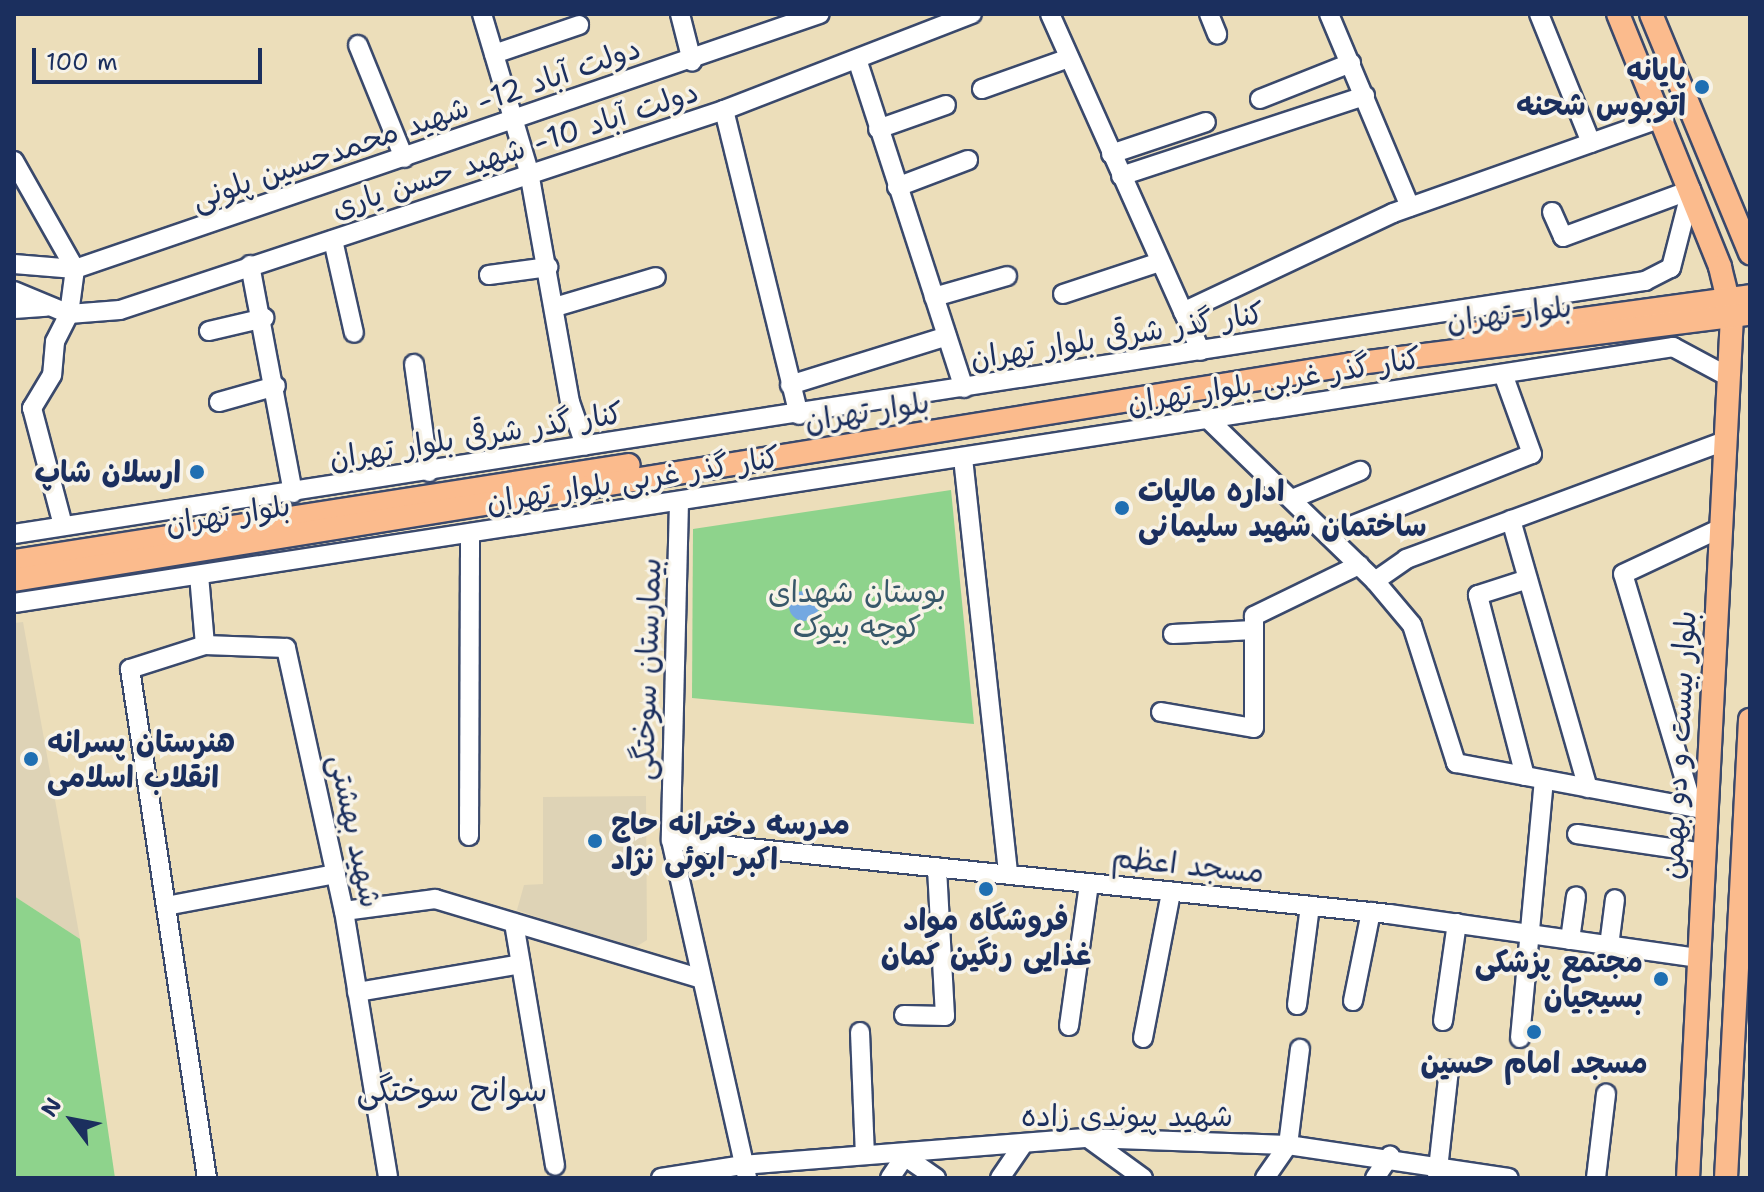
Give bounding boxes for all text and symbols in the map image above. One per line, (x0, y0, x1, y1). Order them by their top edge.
street label: دولت آباد 12- شهید محمدحسین پلونی (187, 30, 645, 218)
scale bar (36, 32, 266, 82)
text: 100 m (46, 46, 118, 78)
place label: پایانه اتوبوس شحنه (1516, 52, 1686, 122)
street label: دولت آباد 10- شهید حسن یاری (327, 74, 703, 226)
marker: پایانه اتوبوس شحنه (1693, 78, 1711, 96)
street label: بلوار تهران (1444, 288, 1574, 340)
street label: کنار گذر شرقی بلوار تهران (968, 295, 1266, 377)
street label: کنار گذر غربی بلوار تهران (1125, 340, 1423, 422)
street label: بلوار تهران (802, 384, 932, 440)
street label: کنار گذر شرقی بلوار تهران (327, 395, 625, 477)
street label: کنار گذر غربی بلوار تهران (484, 439, 782, 521)
place label: ارسلان شاپ (34, 454, 181, 490)
marker: ارسلان شاپ (188, 463, 206, 481)
place label: اداره مالیات ساختمان شهید سلیمانی (1138, 473, 1427, 544)
street label: بلوار تهران (163, 487, 293, 543)
marker: اداره مالیات ساختمان شهید سلیمانی (1113, 499, 1131, 517)
street label: بیمارستان سوختگی (625, 557, 669, 781)
park label: بوستان شهدای کوچه بیوک (768, 574, 946, 644)
street label: بلوار بیست و دو بهمن (1654, 610, 1704, 880)
place label: هنرستان پسرانه انقلاب اسلامی (47, 724, 235, 794)
marker: هنرستان پسرانه انقلاب اسلامی (22, 750, 40, 768)
street label: شهید بهشتی (321, 751, 389, 911)
place label: مدرسه دخترانه حاج اکبر ابوئی نژاد (611, 806, 850, 876)
marker: مدرسه دخترانه حاج اکبر ابوئی نژاد (586, 832, 604, 850)
street label: مسجد اعظم (1110, 839, 1266, 891)
marker: فروشگاه مواد غذایی رنگین کمان (977, 880, 995, 898)
place label: فروشگاه مواد غذایی رنگین کمان (881, 902, 1091, 972)
place label: مجتمع پزشکی بسیجیان (1475, 944, 1643, 1014)
marker: مجتمع پزشکی بسیجیان (1650, 968, 1672, 990)
marker: مسجد امام حسین (1525, 1023, 1543, 1041)
place label: مسجد امام حسین (1420, 1045, 1648, 1081)
district label: سوانح سوختگی (357, 1071, 547, 1109)
north arrow (32, 1080, 112, 1160)
text: N (34, 1092, 68, 1122)
street label: شهید پیوندی زاده (1021, 1098, 1233, 1134)

